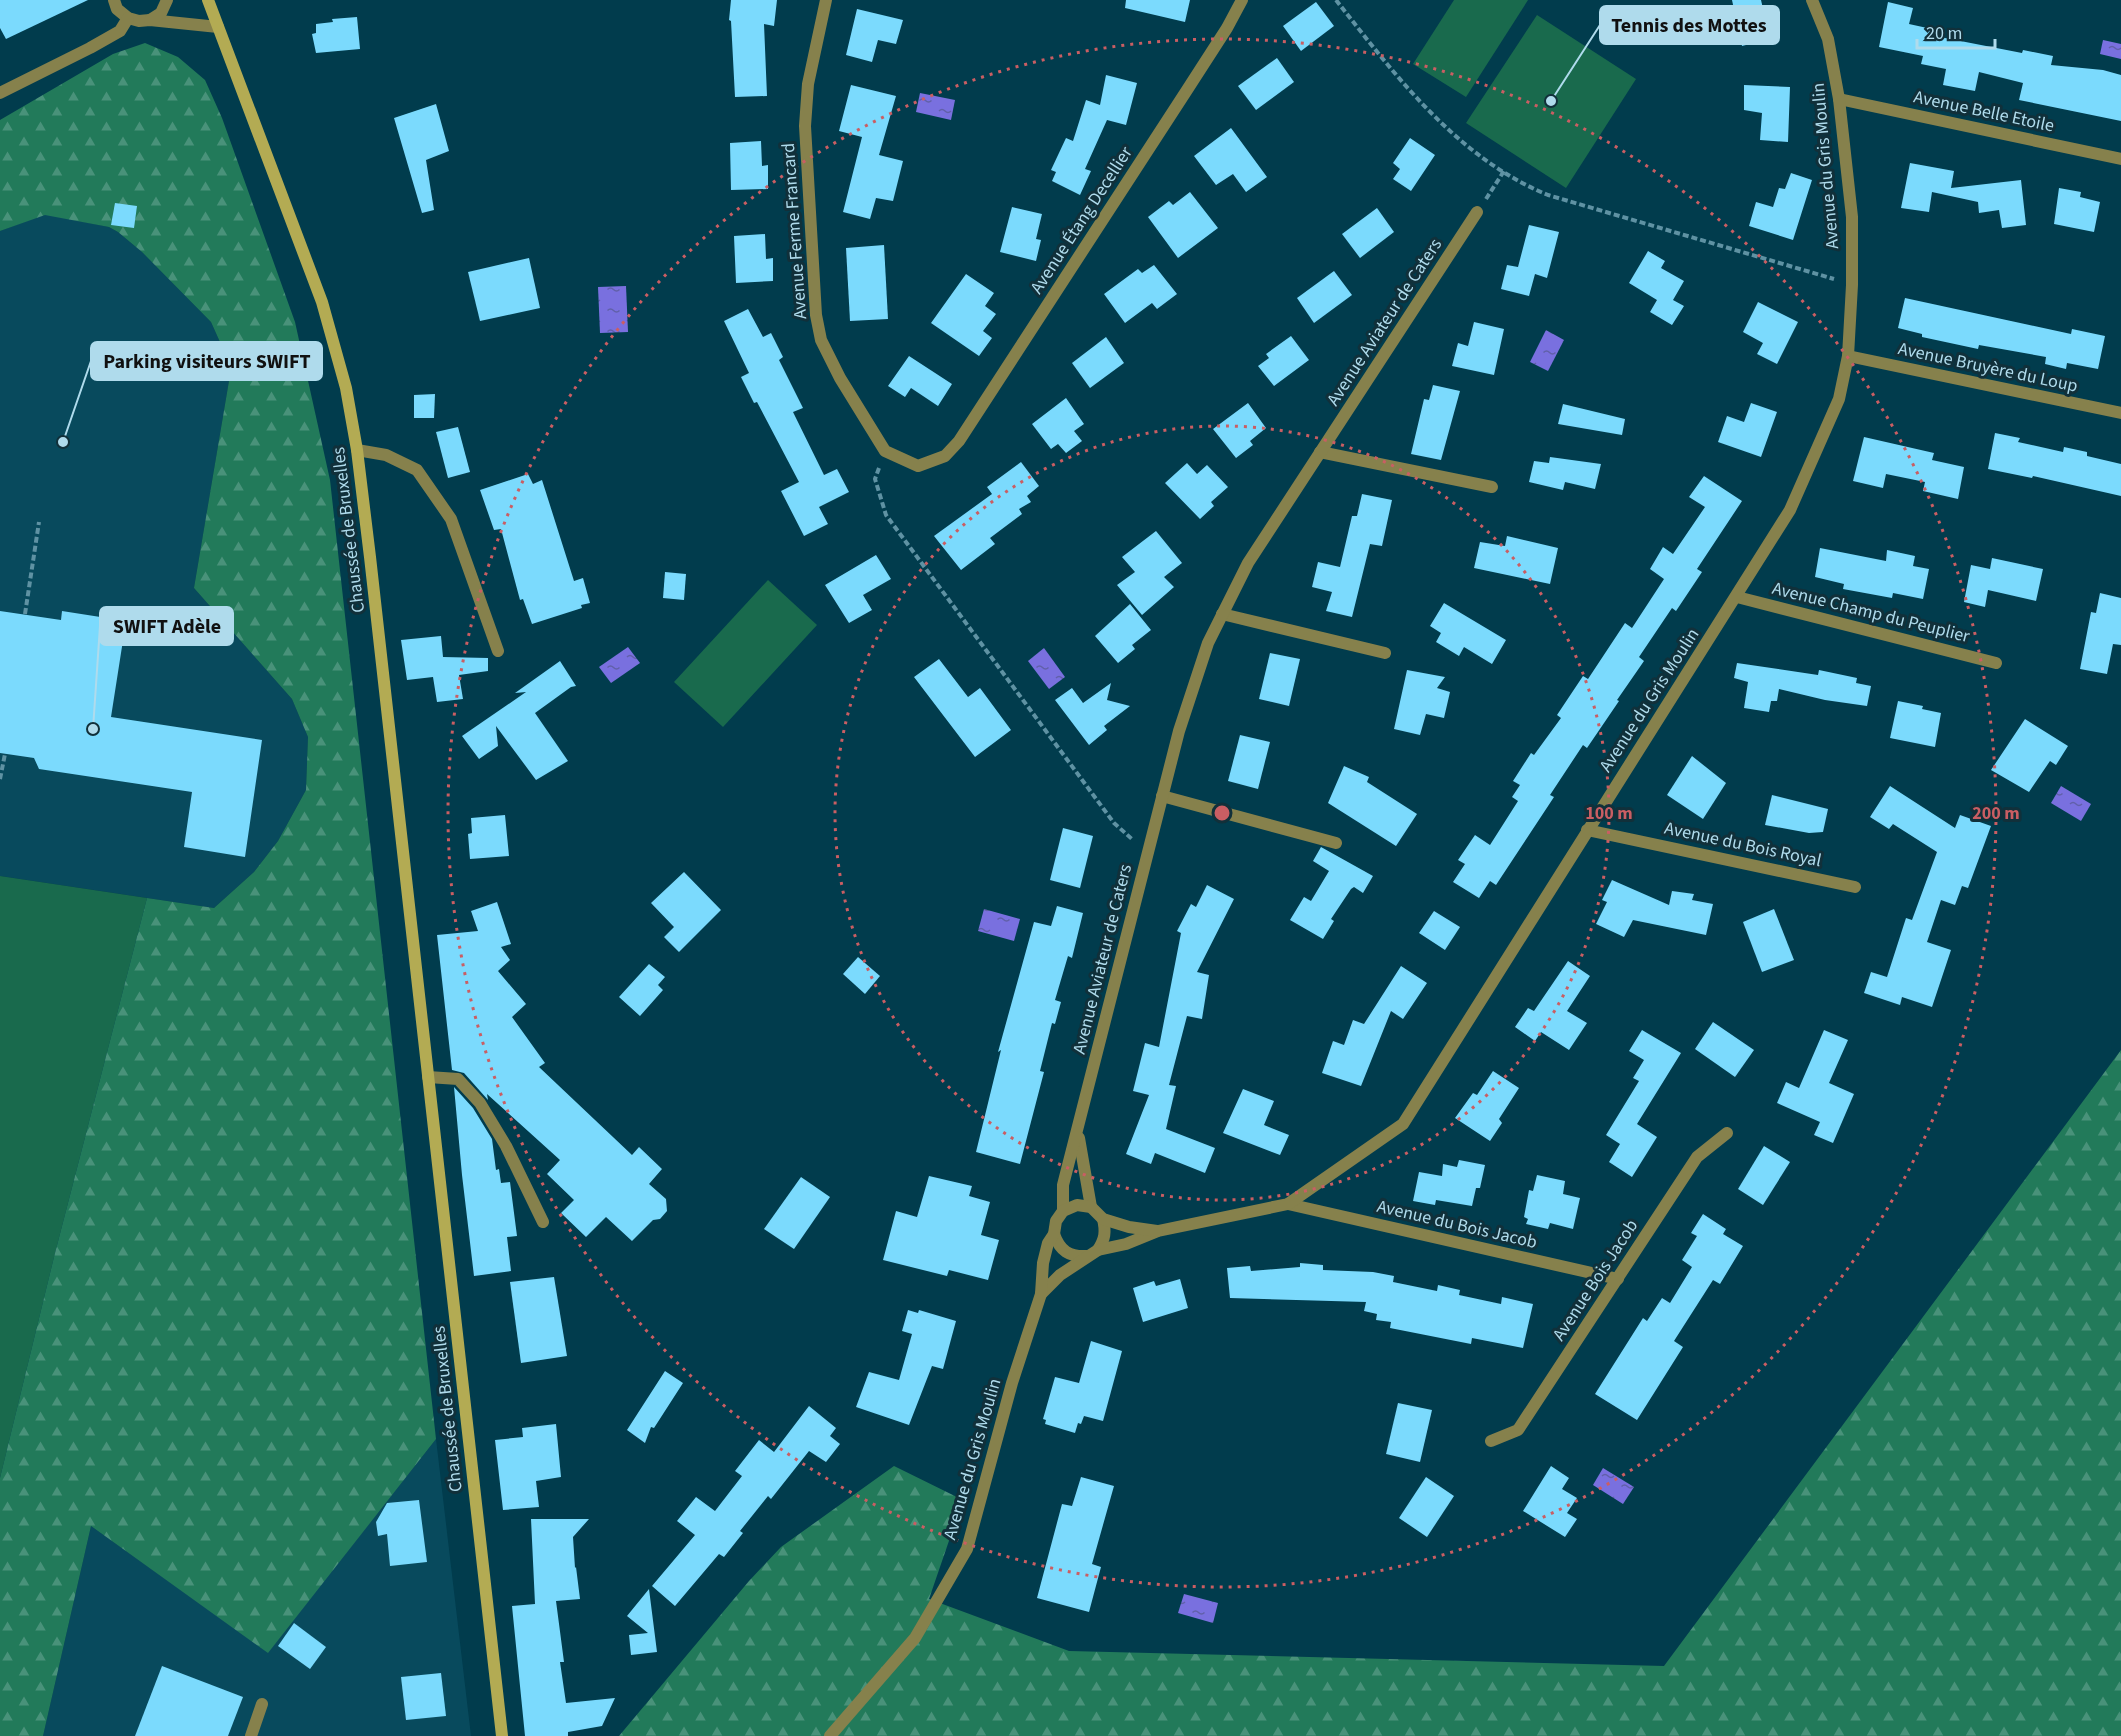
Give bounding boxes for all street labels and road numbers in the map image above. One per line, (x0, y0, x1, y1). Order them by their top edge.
street label: Avenue du Gris Moulin (1806, 82, 1845, 250)
street label: Avenue Belle Etoile (1911, 84, 2056, 139)
street label: Avenue Étang Decellier (1024, 141, 1139, 299)
street label: Avenue Ferme Francard (776, 142, 813, 320)
street label: Avenue Aviateur de Caters (1321, 234, 1448, 411)
street label: Avenue Bruyère du Loup (1896, 336, 2080, 399)
street label: Chaussée de Bruxelles (326, 446, 371, 614)
street label: Avenue Champ du Peuplier (1769, 576, 1973, 649)
street label: Avenue du Gris Moulin (1593, 623, 1705, 777)
street label: Avenue du Bois Royal (1662, 816, 1824, 873)
street label: Avenue Aviateur de Caters (1067, 862, 1138, 1057)
street label: Avenue du Bois Jacob (1374, 1194, 1539, 1255)
street label: Avenue Bois Jacob (1547, 1215, 1644, 1346)
street label: Chaussée de Bruxelles (426, 1325, 469, 1493)
street label: Avenue du Gris Moulin (937, 1375, 1007, 1543)

